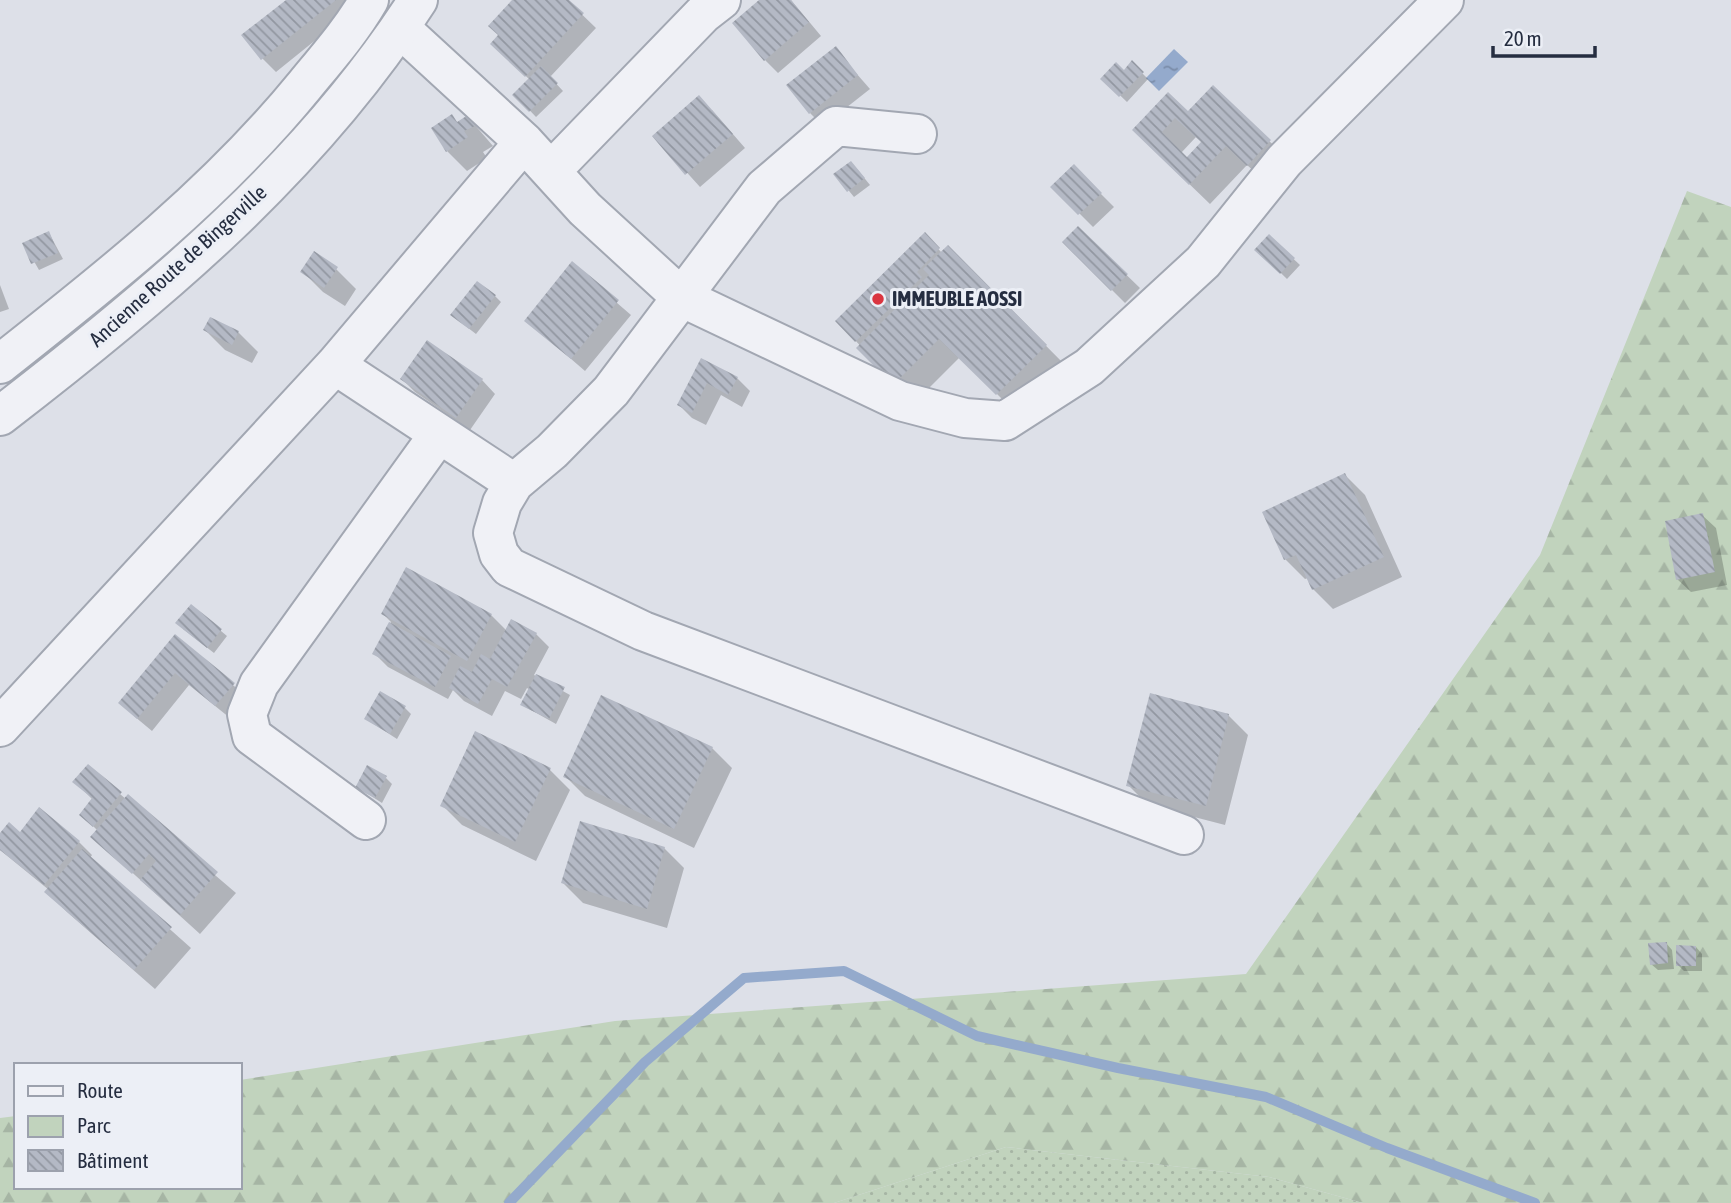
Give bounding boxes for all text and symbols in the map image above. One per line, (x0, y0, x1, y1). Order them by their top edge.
scale bar (1493, 14, 1594, 58)
text: 20 m (1504, 26, 1542, 50)
street label: Ancienne Route de Bingerville (84, 179, 271, 351)
place label: IMMEUBLE AOSSI (892, 286, 1022, 310)
marker: IMMEUBLE AOSSI (870, 291, 886, 307)
legend (14, 1063, 242, 1189)
text: Route (77, 1078, 123, 1102)
text: Parc (77, 1113, 111, 1137)
text: Bâtiment (77, 1148, 148, 1172)

